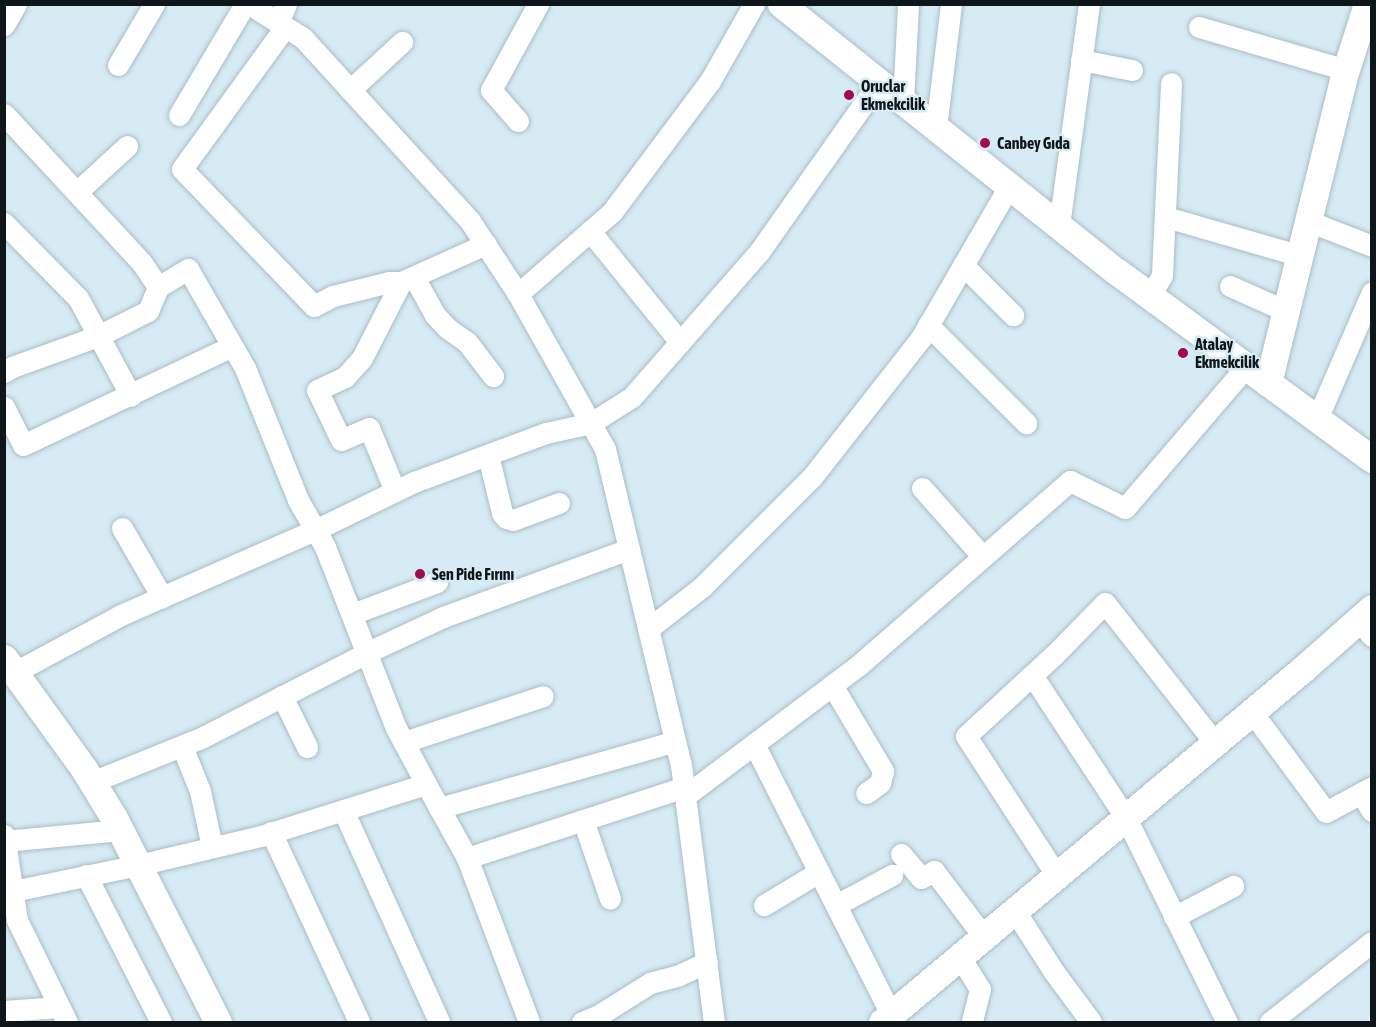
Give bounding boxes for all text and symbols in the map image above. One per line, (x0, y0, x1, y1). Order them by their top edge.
place label: Oruclar Ekmekcilik (861, 76, 925, 114)
marker: Oruclar Ekmekcilik (842, 88, 856, 102)
place label: Canbey Gıda (997, 133, 1070, 153)
marker: Canbey Gıda (978, 136, 992, 150)
place label: Atalay Ekmekcilik (1195, 334, 1259, 372)
marker: Atalay Ekmekcilik (1176, 346, 1190, 360)
place label: Sen Pide Fırını (432, 564, 514, 584)
marker: Sen Pide Fırını (413, 567, 427, 581)

